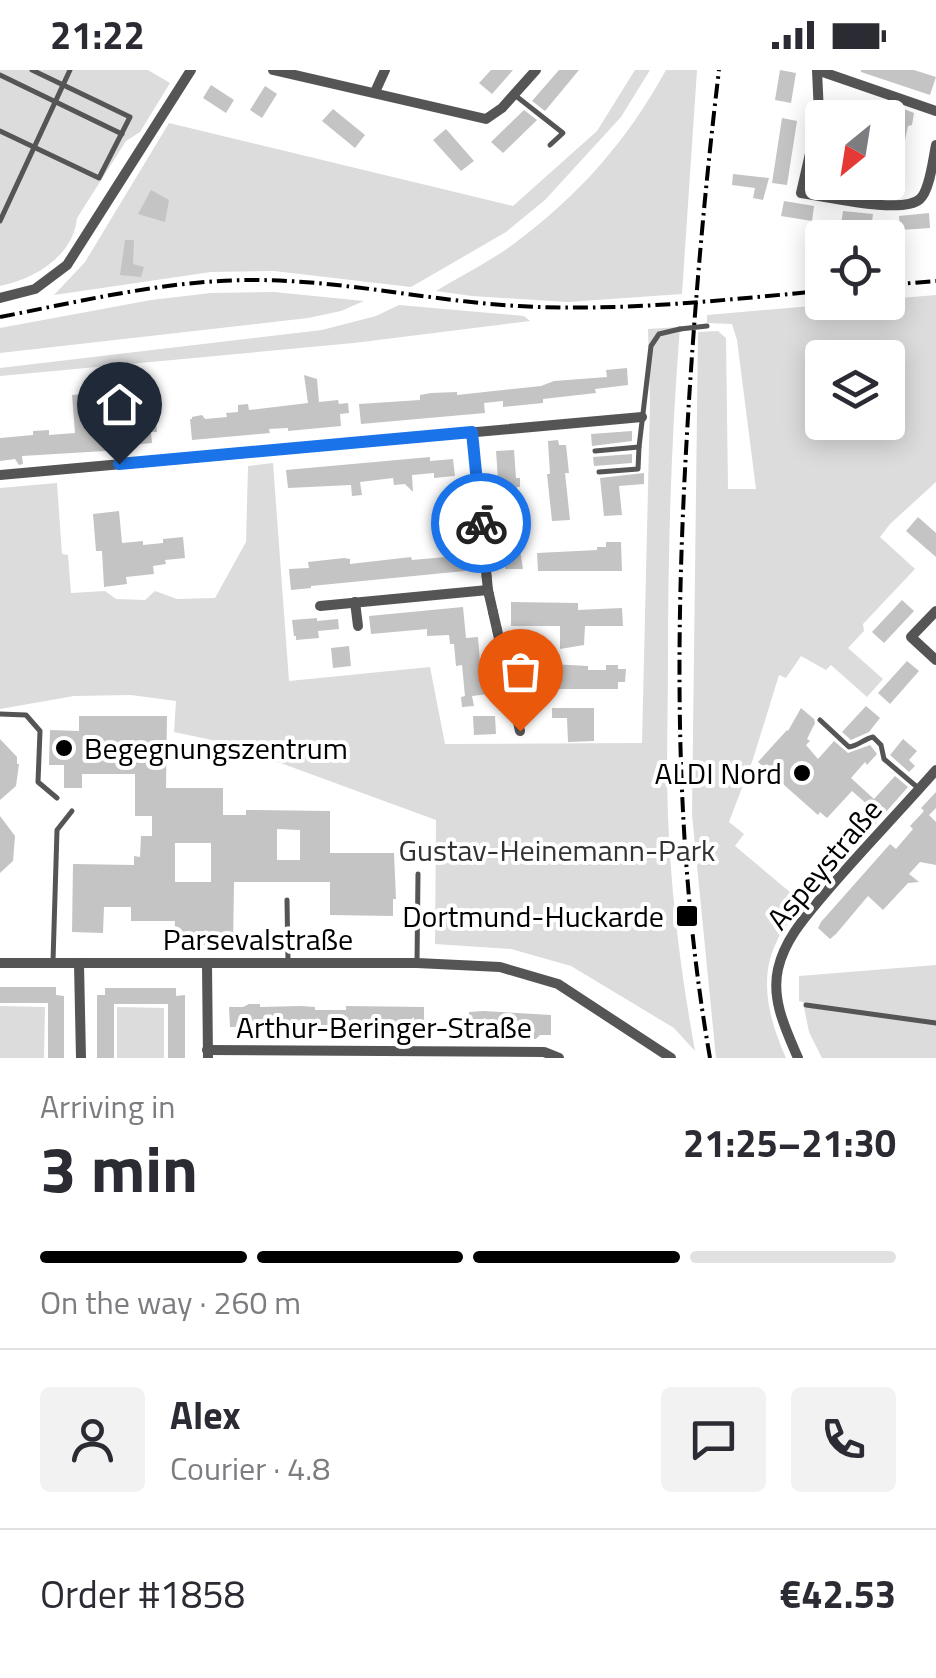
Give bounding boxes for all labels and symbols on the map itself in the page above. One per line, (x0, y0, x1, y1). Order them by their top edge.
north arrow (805, 100, 905, 200)
pin (77, 362, 162, 465)
courier (431, 473, 531, 573)
pin (478, 629, 563, 732)
place label: Begegnungszentrum (84, 725, 348, 771)
marker: Begegnungszentrum (53, 737, 75, 759)
place label: ALDI Nord (655, 750, 782, 796)
marker: ALDI Nord (791, 762, 813, 784)
street label: Aspeystraße (755, 788, 893, 940)
park label: Gustav-Heinemann-Park (399, 827, 715, 873)
place label: Dortmund-Huckarde (402, 893, 664, 939)
marker: Dortmund-Huckarde (674, 903, 700, 929)
street label: Parsevalstraße (163, 916, 353, 962)
street label: Arthur-Beringer-Straße (236, 1004, 532, 1050)

